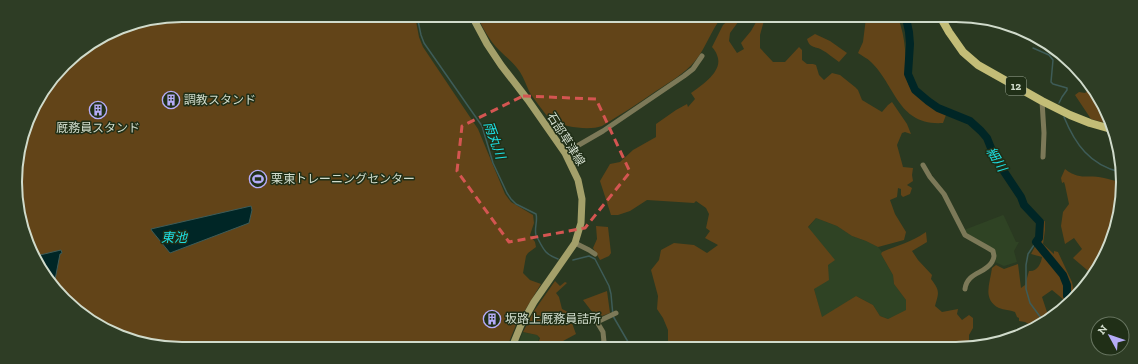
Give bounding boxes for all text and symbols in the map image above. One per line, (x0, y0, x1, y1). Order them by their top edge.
road number: 12 (1006, 77, 1026, 95)
building icon: 調教スタンド (161, 90, 181, 110)
place label: 調教スタンド (184, 93, 256, 107)
building icon: 厩務員スタンド (88, 100, 108, 120)
street label: 石部草津線 (544, 110, 588, 168)
water label: 雨丸川 (481, 119, 509, 163)
place label: 厩務員スタンド (56, 121, 140, 135)
water label: 細川 (983, 144, 1011, 176)
sports icon: 栗東トレーニングセンター (248, 169, 268, 189)
place label: 栗東トレーニングセンター (271, 172, 415, 186)
water label: 東池 (161, 230, 189, 245)
building icon: 坂路上厩務員詰所 (482, 309, 502, 329)
place label: 坂路上厩務員詰所 (505, 312, 601, 326)
north arrow (1090, 316, 1130, 356)
text: N (1095, 322, 1111, 337)

